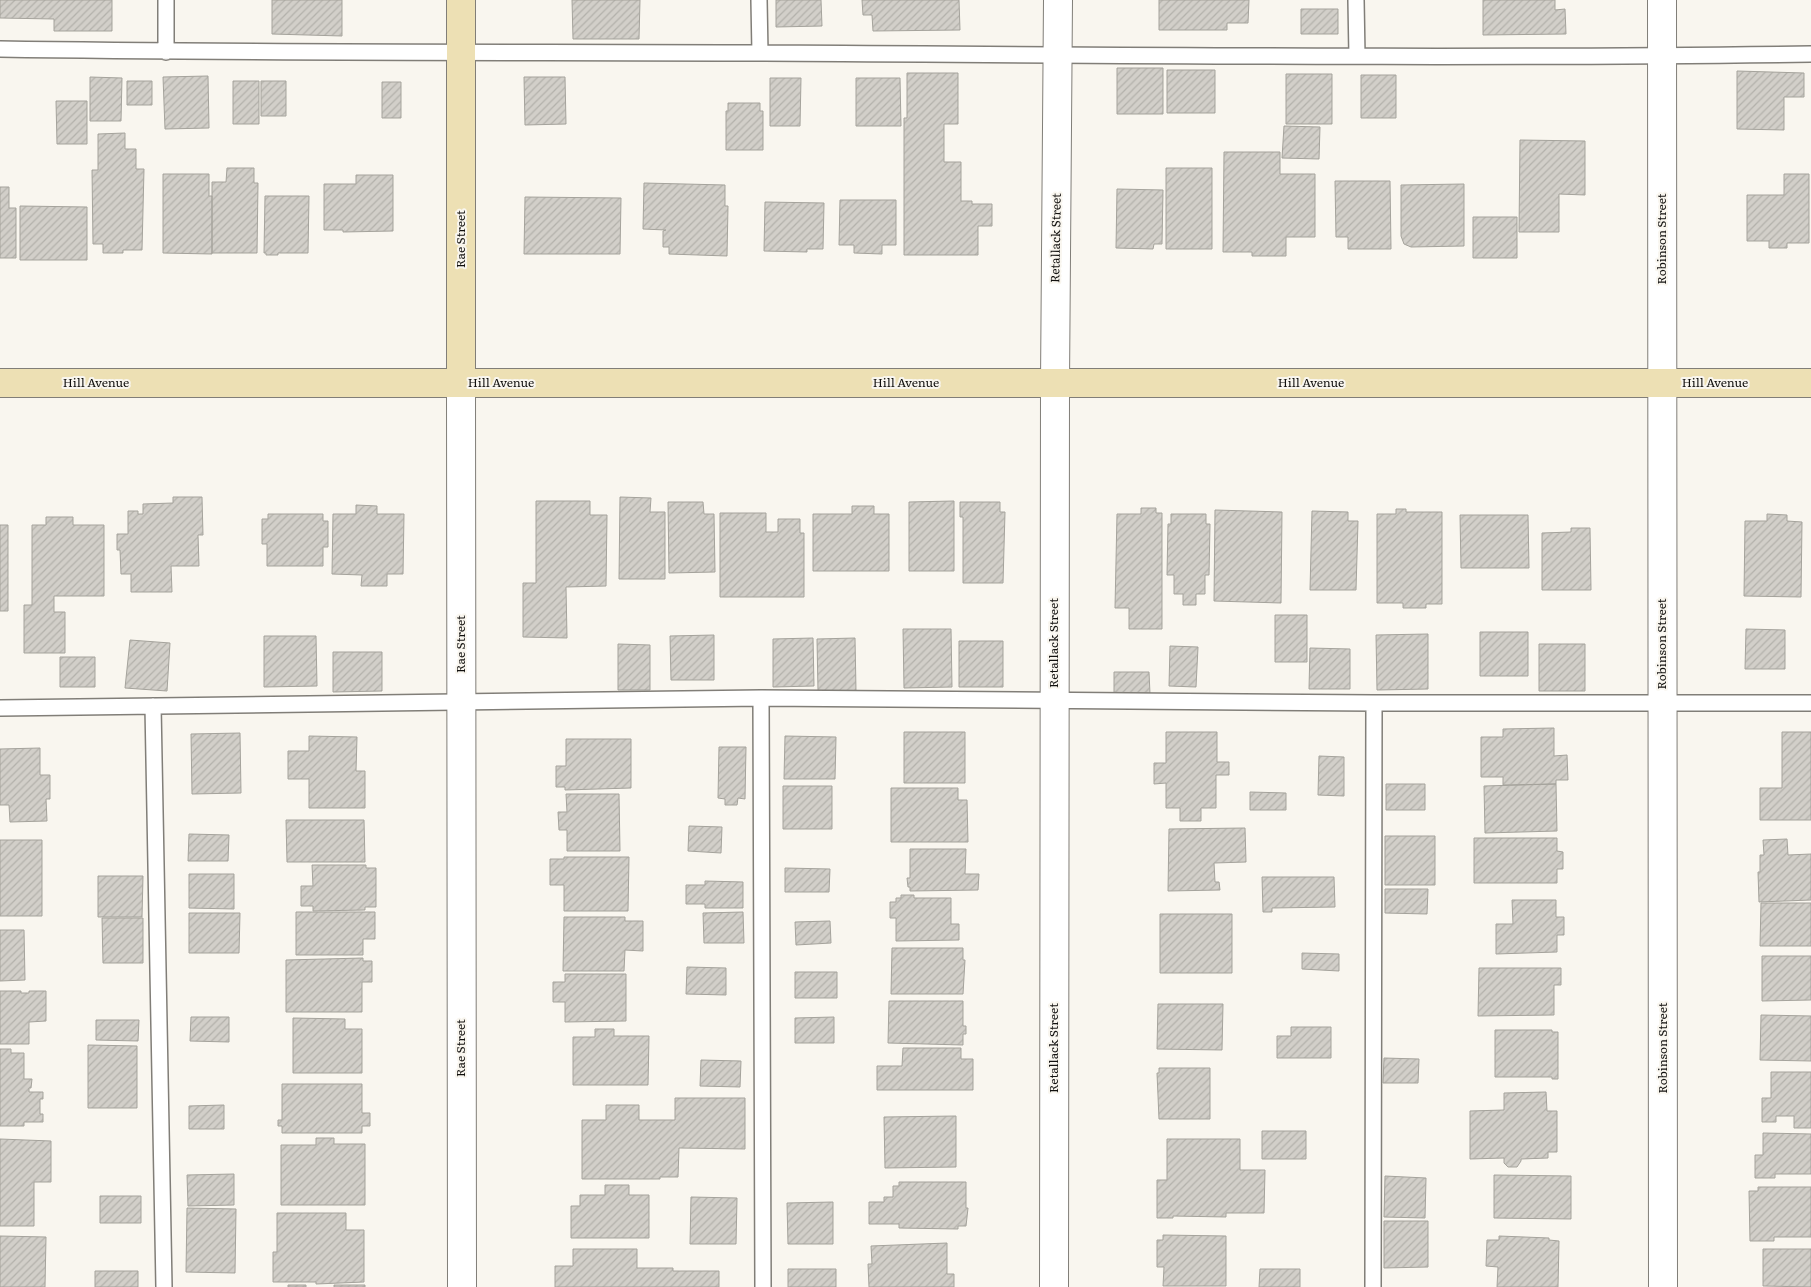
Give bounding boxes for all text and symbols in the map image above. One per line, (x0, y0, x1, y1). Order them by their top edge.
street label: Retallack Street (1045, 193, 1065, 283)
street label: Robinson Street (1652, 193, 1670, 285)
street label: Rae Street (451, 210, 469, 268)
street label: Hill Avenue (63, 373, 129, 391)
street label: Hill Avenue (468, 373, 534, 391)
street label: Hill Avenue (873, 373, 939, 391)
street label: Hill Avenue (1278, 373, 1344, 391)
street label: Hill Avenue (1682, 373, 1748, 391)
street label: Retallack Street (1044, 598, 1062, 688)
street label: Robinson Street (1652, 598, 1670, 690)
street label: Rae Street (451, 615, 469, 673)
street label: Robinson Street (1653, 1002, 1671, 1094)
street label: Retallack Street (1044, 1003, 1062, 1093)
street label: Rae Street (451, 1019, 469, 1077)

